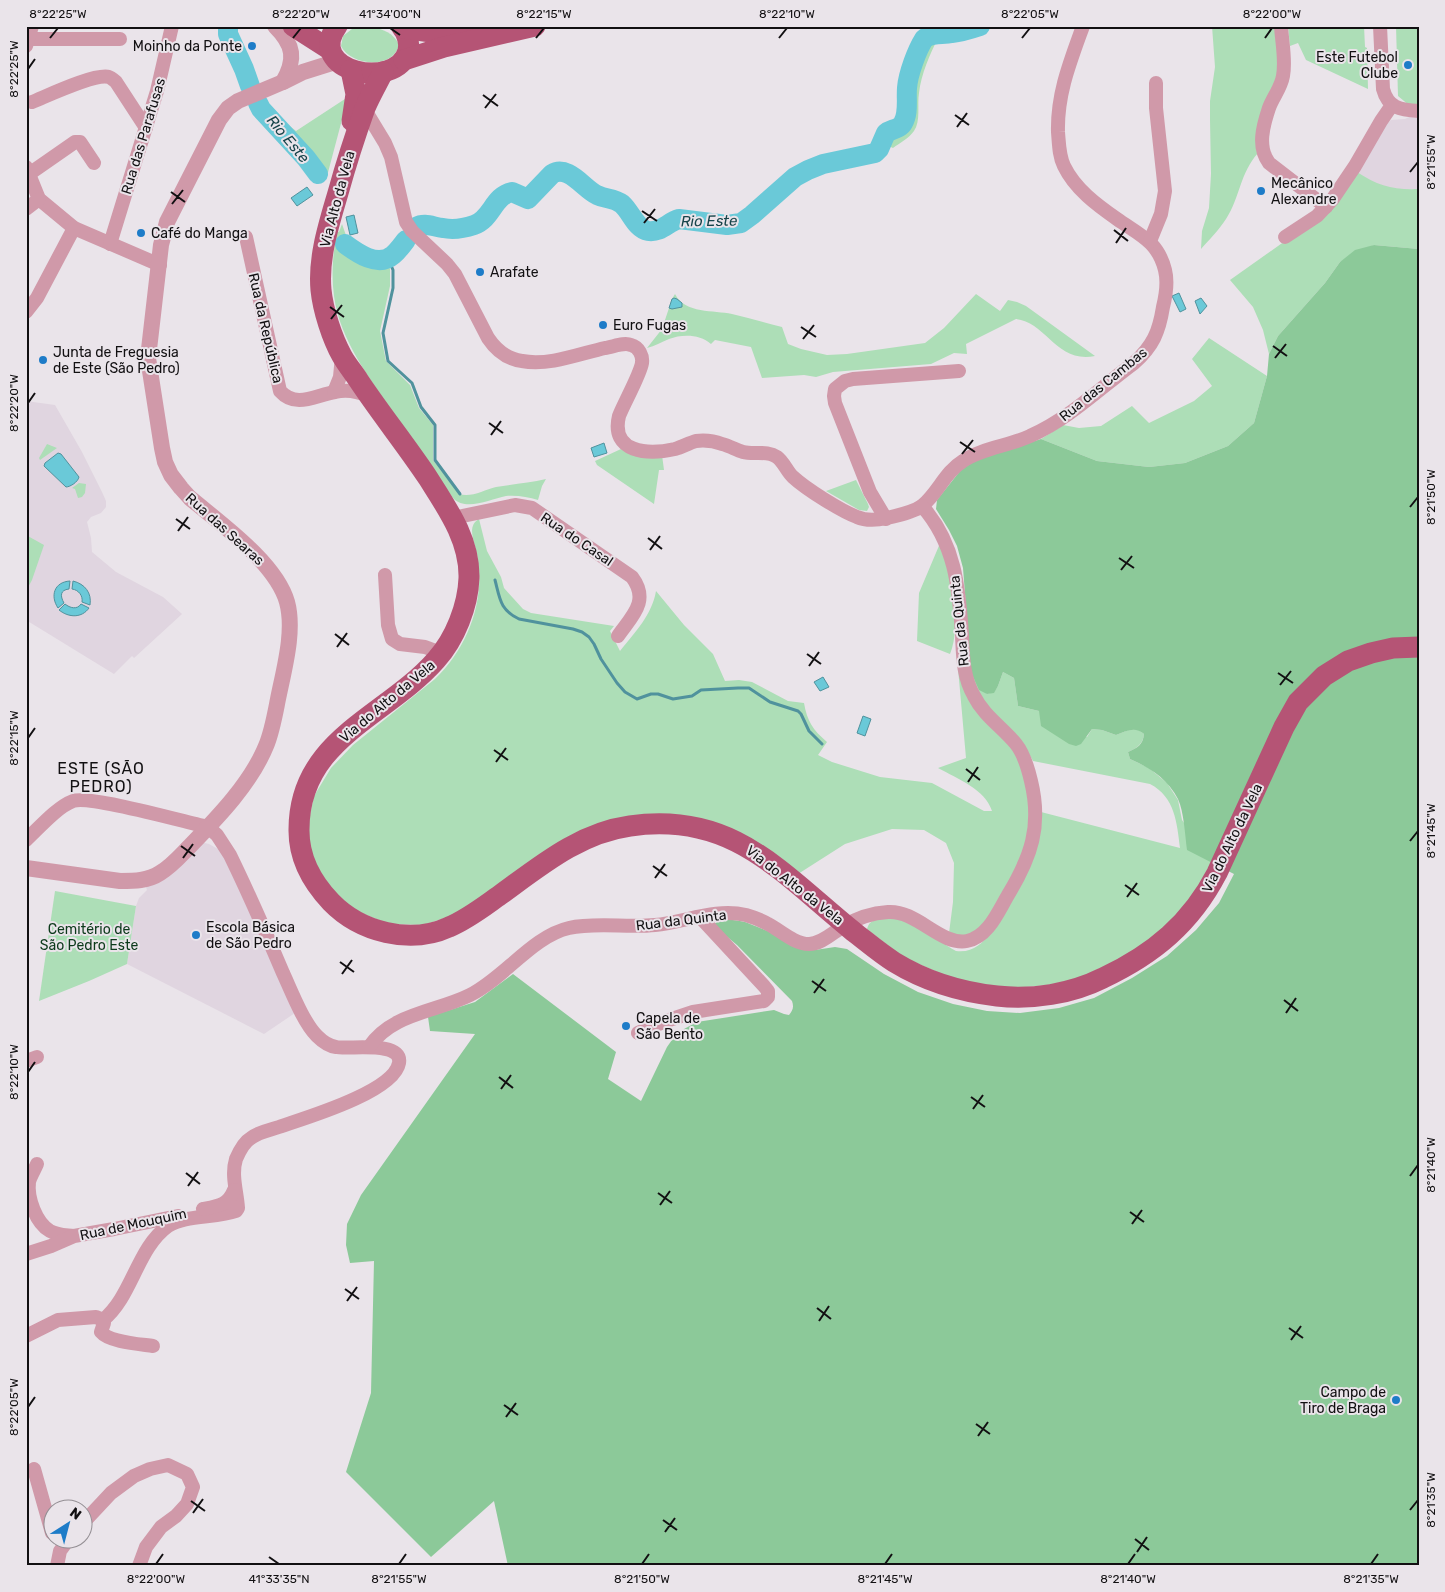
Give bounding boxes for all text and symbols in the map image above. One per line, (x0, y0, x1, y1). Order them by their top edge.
text: 8°22'25"W (29, 7, 87, 21)
text: 8°22'20"W (272, 7, 330, 21)
text: 41°34'00"N (359, 7, 421, 21)
text: 8°22'15"W (516, 7, 572, 21)
text: 8°22'10"W (759, 7, 815, 21)
text: 8°22'05"W (1001, 7, 1059, 21)
text: 8°22'00"W (1243, 7, 1302, 21)
place label: Moinho da Ponte (133, 38, 242, 55)
text: 8°22'25"W (7, 40, 21, 98)
marker: Moinho da Ponte (246, 40, 258, 52)
place label: Este Futebol Clube (1316, 49, 1398, 82)
marker: Este Futebol Clube (1402, 59, 1414, 71)
street label: Rua das Parafusas (118, 76, 169, 196)
water label: Rio Este (263, 112, 313, 167)
text: 8°21'55"W (1424, 134, 1438, 190)
street label: Via Alto da Vela (316, 149, 359, 249)
place label: Mecânico Alexandre (1271, 175, 1337, 208)
marker: Mecânico Alexandre (1255, 185, 1267, 197)
water label: Rio Este (681, 211, 738, 230)
place label: Café do Manga (151, 225, 248, 242)
marker: Café do Manga (135, 227, 147, 239)
place label: Arafate (490, 264, 539, 281)
marker: Arafate (474, 266, 486, 278)
street label: Rua da República (245, 271, 286, 385)
place label: Euro Fugas (613, 317, 686, 334)
marker: Euro Fugas (597, 319, 609, 331)
place label: Junta de Freguesia de Este (São Pedro) (53, 344, 180, 377)
street label: Rua das Cambas (1056, 344, 1151, 425)
marker: Junta de Freguesia de Este (São Pedro) (37, 354, 49, 366)
text: 8°22'20"W (7, 374, 21, 432)
text: 8°21'50"W (1424, 469, 1438, 525)
street label: Rua das Searas (182, 490, 267, 569)
street label: Rua do Casal (537, 509, 616, 570)
street label: Rua da Quinta (946, 575, 973, 667)
street label: Via do Alto da Vela (336, 657, 438, 746)
text: 8°22'15"W (7, 710, 21, 766)
district label: ESTE (SÃO PEDRO) (57, 759, 145, 796)
street label: Via do Alto da Vela (1199, 781, 1266, 896)
text: 8°21'45"W (1424, 803, 1438, 859)
street label: Via do Alto da Vela (742, 842, 847, 929)
street label: Rua da Quinta (635, 907, 727, 934)
place label: Escola Básica de São Pedro (206, 919, 295, 952)
park label: Cemitério de São Pedro Este (40, 921, 138, 954)
marker: Escola Básica de São Pedro (190, 929, 202, 941)
place label: Capela de São Bento (636, 1010, 703, 1043)
marker: Capela de São Bento (620, 1020, 632, 1032)
text: 8°22'10"W (7, 1044, 21, 1100)
text: 8°21'40"W (1424, 1137, 1438, 1193)
street label: Rua de Mouquim (78, 1205, 188, 1244)
text: 8°22'05"W (7, 1378, 21, 1436)
place label: Campo de Tiro de Braga (1300, 1384, 1386, 1417)
marker: Campo de Tiro de Braga (1390, 1394, 1402, 1406)
text: 8°21'35"W (1424, 1472, 1438, 1528)
north arrow (42, 1500, 92, 1550)
text: N (66, 1504, 84, 1524)
text: 8°22'00"W (127, 1572, 186, 1586)
text: 41°33'35"N (248, 1572, 310, 1586)
text: 8°21'55"W (371, 1572, 427, 1586)
text: 8°21'50"W (614, 1572, 670, 1586)
text: 8°21'45"W (857, 1572, 913, 1586)
text: 8°21'40"W (1100, 1572, 1156, 1586)
text: 8°21'35"W (1343, 1572, 1399, 1586)

